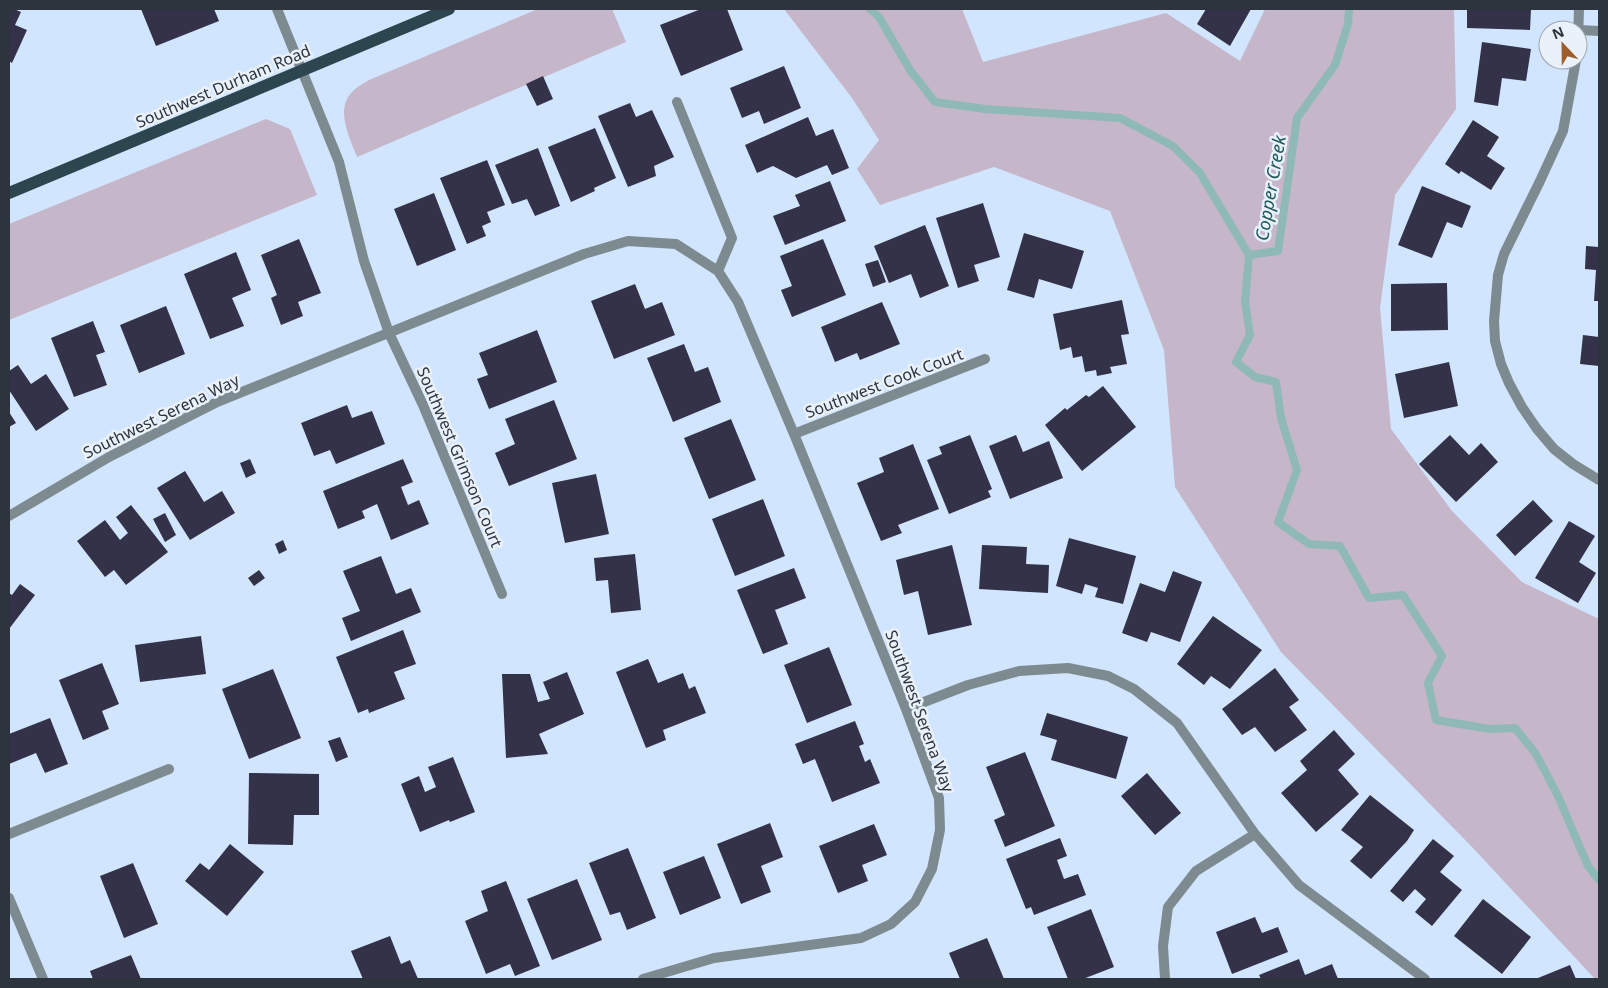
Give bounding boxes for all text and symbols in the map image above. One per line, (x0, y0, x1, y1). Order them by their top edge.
north arrow (1538, 20, 1588, 70)
text: N (1549, 22, 1567, 43)
street label: Southwest Durham Road (132, 39, 314, 133)
water label: Copper Creek (1249, 132, 1291, 243)
street label: Southwest Cook Court (802, 343, 966, 423)
street label: Southwest Grimson Court (412, 363, 508, 551)
street label: Southwest Serena Way (79, 368, 243, 463)
street label: Southwest Serena Way (880, 627, 960, 796)

